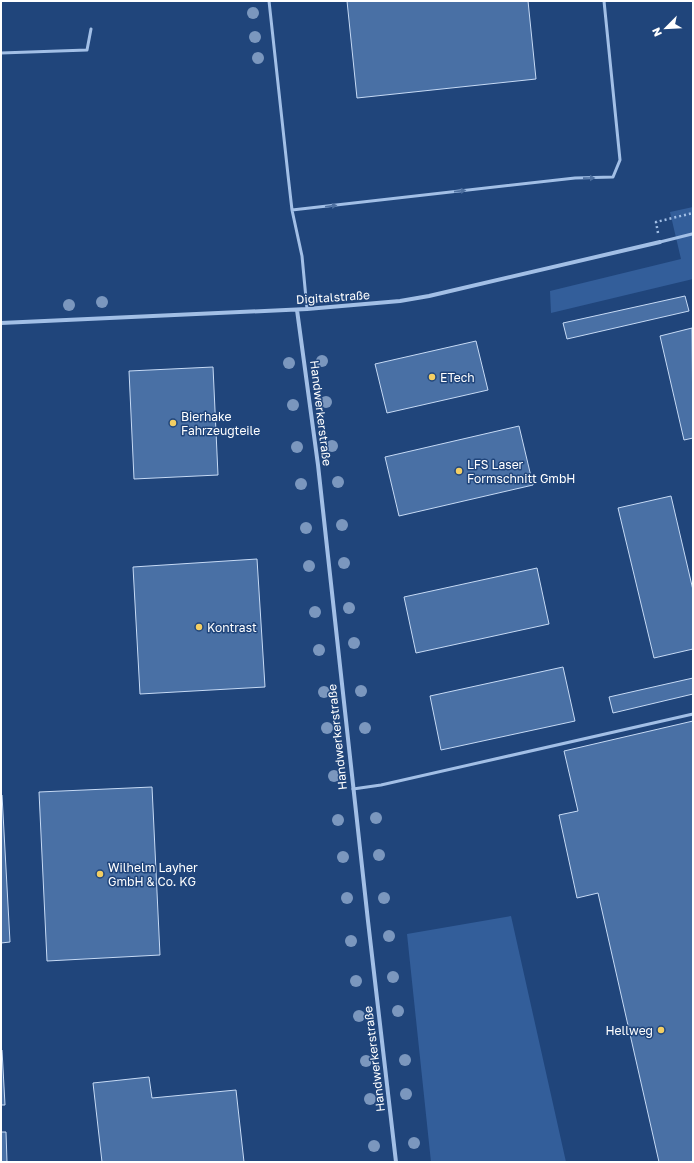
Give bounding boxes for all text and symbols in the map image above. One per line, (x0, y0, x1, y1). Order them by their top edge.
north arrow (646, 8, 686, 48)
text: N (649, 26, 664, 39)
one-way arrow (583, 175, 596, 181)
one-way arrow (454, 188, 466, 194)
one-way arrow (325, 203, 337, 209)
street label: Digitalstraße (296, 287, 370, 307)
street label: Handwerkerstraße (307, 359, 335, 467)
place label: ETech (440, 370, 475, 385)
marker: ETech (427, 372, 437, 382)
place label: Bierhake Fahrzeugteile (181, 409, 260, 438)
marker: Bierhake Fahrzeugteile (168, 418, 178, 428)
place label: LFS Laser Formschnitt GmbH (467, 457, 575, 486)
marker: LFS Laser Formschnitt GmbH (454, 466, 464, 476)
place label: Kontrast (207, 620, 257, 635)
marker: Kontrast (194, 622, 204, 632)
street label: Handwerkerstraße (324, 683, 350, 791)
place label: Wilhelm Layher GmbH & Co. KG (108, 860, 198, 889)
marker: Wilhelm Layher GmbH & Co. KG (95, 869, 105, 879)
street label: Handwerkerstraße (360, 1005, 388, 1113)
place label: Hellweg (605, 1023, 653, 1038)
marker: Hellweg (656, 1025, 666, 1035)

